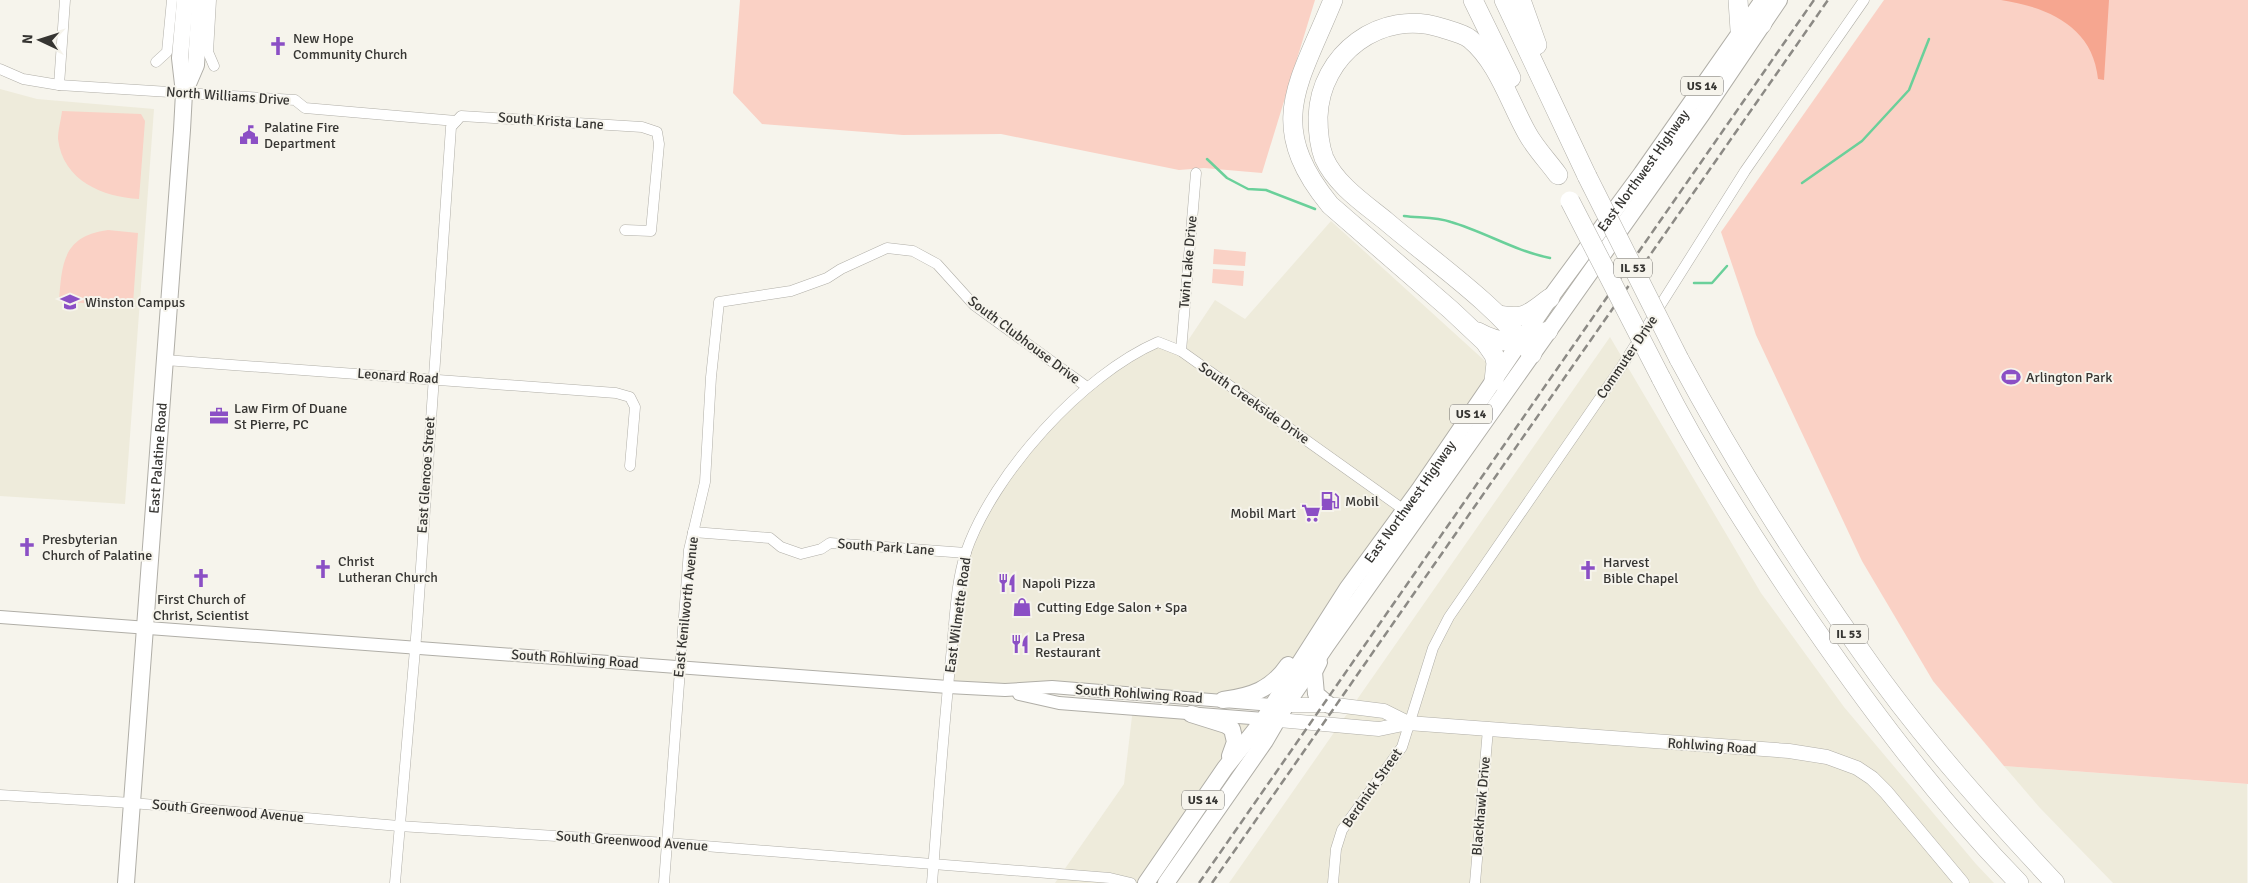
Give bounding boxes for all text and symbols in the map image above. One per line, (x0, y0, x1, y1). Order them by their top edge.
north arrow (15, 15, 65, 65)
place label: New Hope Community Church (293, 30, 407, 63)
text: N (19, 34, 36, 45)
church icon: New Hope Community Church (267, 35, 289, 57)
road number: US 14 (1681, 76, 1723, 95)
street label: North Williams Drive (166, 83, 290, 109)
street label: East Northwest Highway (1593, 106, 1693, 235)
street label: South Krista Lane (498, 109, 604, 133)
place label: Palatine Fire Department (264, 119, 339, 152)
public building icon: Palatine Fire Department (238, 124, 260, 146)
street label: Twin Lake Drive (1175, 215, 1201, 309)
road number: IL 53 (1614, 258, 1652, 278)
school or university icon: Winston Campus (59, 291, 81, 313)
street label: South Clubhouse Drive (965, 292, 1083, 388)
place label: Winston Campus (85, 294, 185, 311)
street label: Commuter Drive (1593, 312, 1661, 402)
street label: South Creekside Drive (1195, 358, 1313, 448)
street label: Leonard Road (357, 365, 439, 387)
sports icon: Arlington Park (2000, 366, 2022, 388)
place label: Arlington Park (2026, 369, 2112, 386)
place label: Law Firm Of Duane St Pierre, PC (234, 400, 347, 433)
street label: East Palatine Road (145, 402, 170, 514)
road number: US 14 (1450, 404, 1492, 424)
office icon: Law Firm Of Duane St Pierre, PC (208, 405, 230, 427)
street label: East Glencoe Street (413, 416, 439, 534)
street label: East Northwest Highway (1360, 437, 1459, 566)
fuel station icon: Mobil (1319, 490, 1341, 512)
place label: Mobil (1345, 493, 1379, 510)
supermarket icon: Mobil Mart (1300, 502, 1322, 524)
place label: Mobil Mart (1230, 505, 1296, 522)
place label: Presbyterian Church of Palatine (42, 531, 152, 564)
street label: South Park Lane (837, 535, 935, 559)
church icon: Presbyterian Church of Palatine (16, 536, 38, 558)
street label: East Kenilworth Avenue (670, 536, 702, 678)
place label: Christ Lutheran Church (338, 553, 438, 586)
place label: Harvest Bible Chapel (1603, 554, 1678, 587)
street label: East Wilmette Road (941, 556, 975, 674)
church icon: Christ Lutheran Church (312, 558, 334, 580)
church icon: Harvest Bible Chapel (1577, 559, 1599, 581)
church icon: First Church of Christ, Scientist (190, 567, 212, 589)
restaurant icon: Napoli Pizza (996, 572, 1018, 594)
place label: Napoli Pizza (1022, 575, 1096, 592)
place label: First Church of Christ, Scientist (153, 591, 249, 624)
shop icon: Cutting Edge Salon + Spa (1011, 596, 1033, 618)
place label: Cutting Edge Salon + Spa (1037, 599, 1187, 616)
road number: IL 53 (1830, 624, 1868, 644)
place label: La Presa Restaurant (1035, 628, 1101, 661)
restaurant icon: La Presa Restaurant (1009, 633, 1031, 655)
street label: South Rohlwing Road (511, 646, 639, 672)
street label: South Rohlwing Road (1075, 681, 1203, 707)
street label: Rohlwing Road (1667, 734, 1757, 758)
street label: Berdnick Street (1339, 745, 1406, 831)
street label: Blackhawk Drive (1468, 756, 1494, 856)
road number: US 14 (1182, 790, 1224, 810)
street label: South Greenwood Avenue (151, 796, 305, 826)
street label: South Greenwood Avenue (555, 827, 709, 855)

